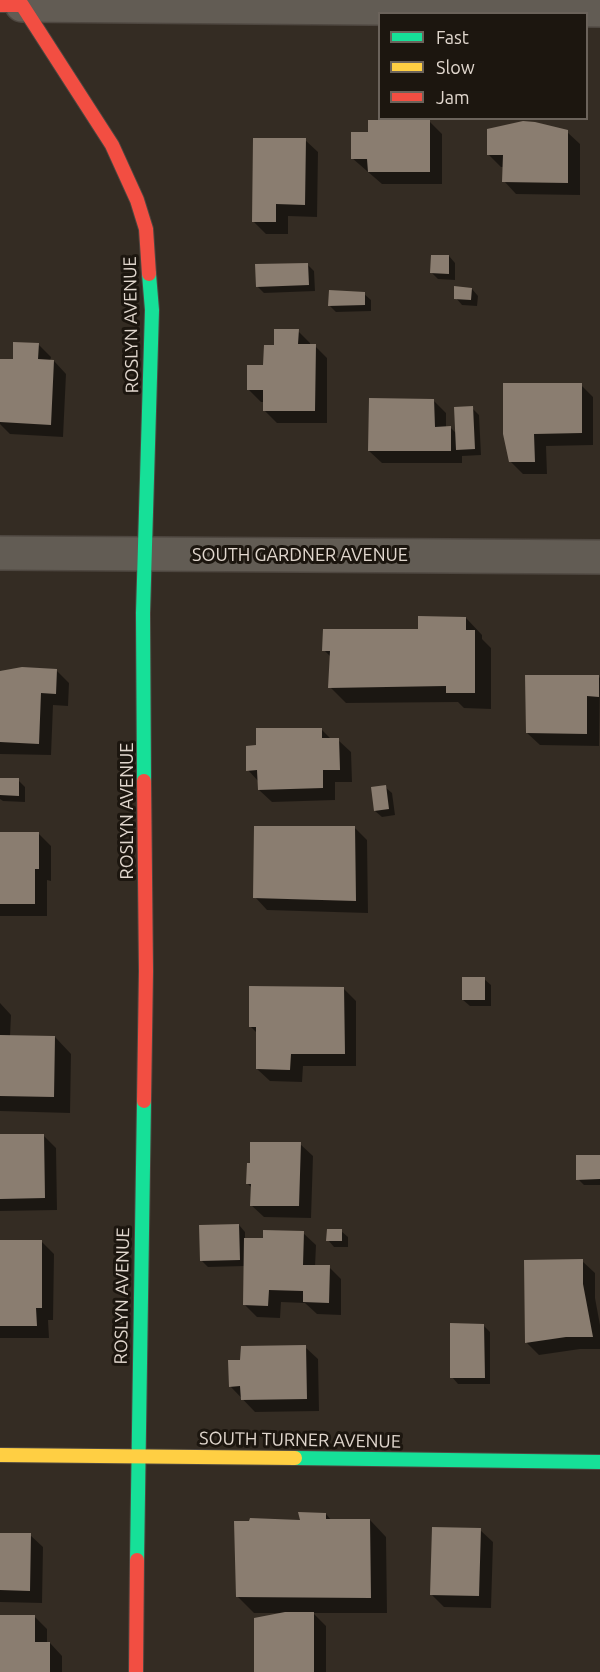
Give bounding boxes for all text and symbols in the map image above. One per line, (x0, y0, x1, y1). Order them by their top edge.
legend (378, 12, 588, 120)
text: Fast (436, 27, 469, 47)
text: Slow (436, 57, 475, 77)
text: Jam (436, 87, 470, 107)
street label: ROSLYN AVENUE (119, 256, 143, 394)
street label: SOUTH GARDNER AVENUE (192, 544, 408, 566)
street label: ROSLYN AVENUE (116, 743, 138, 879)
street label: ROSLYN AVENUE (110, 1227, 134, 1365)
street label: SOUTH TURNER AVENUE (199, 1427, 401, 1453)

